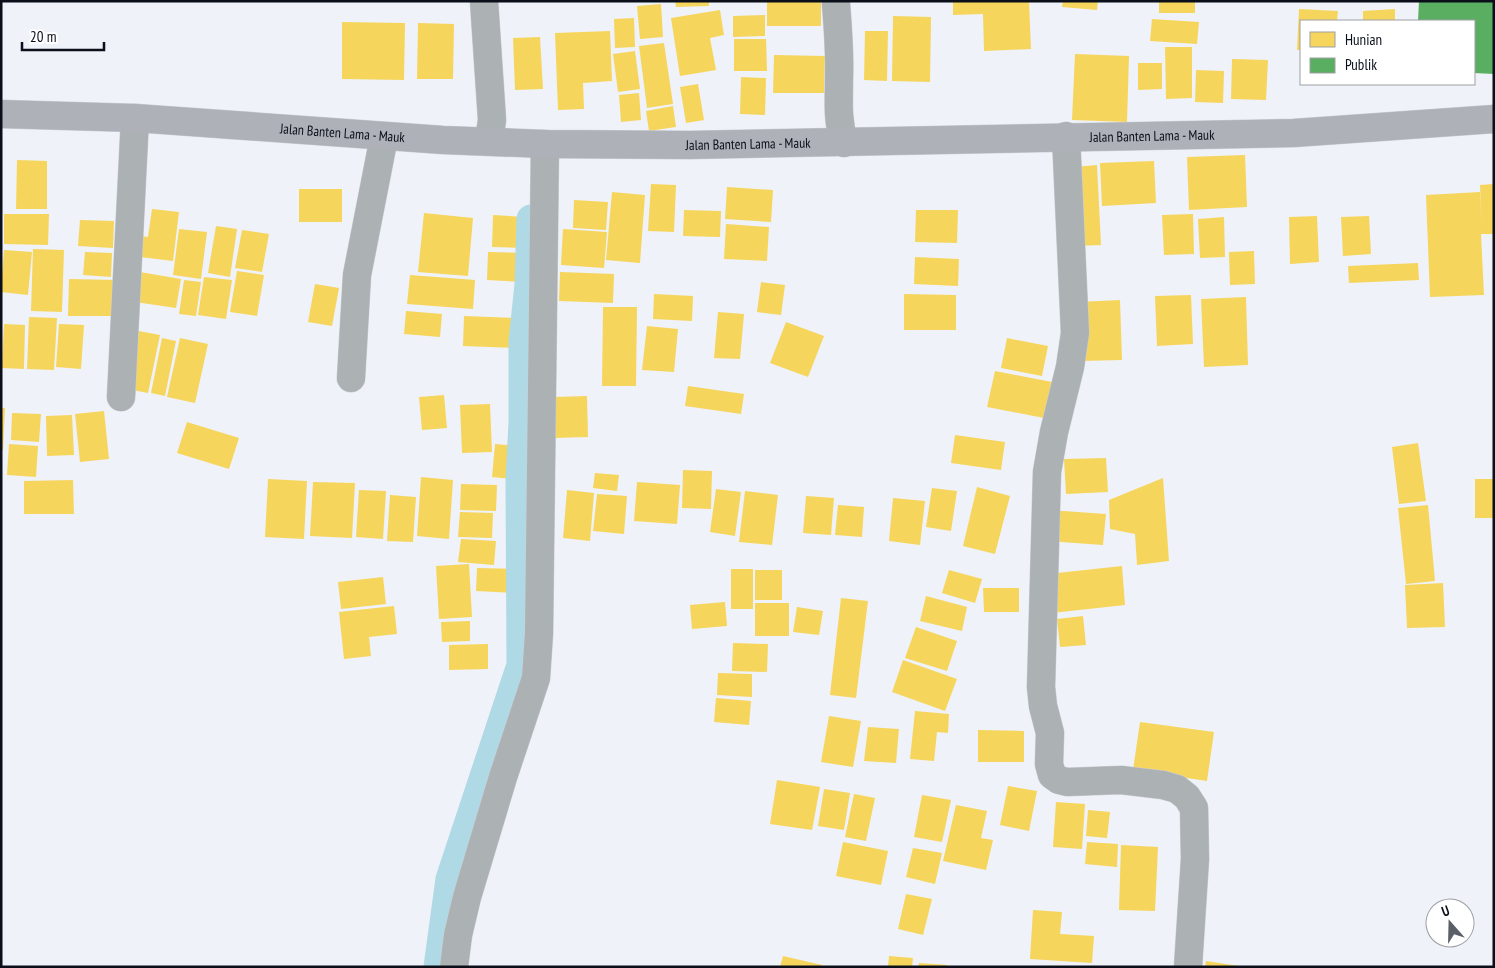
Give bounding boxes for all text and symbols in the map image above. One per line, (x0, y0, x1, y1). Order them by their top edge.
scale bar (22, 20, 105, 52)
legend (1300, 20, 1475, 85)
text: 20 m (30, 27, 56, 46)
text: Hunian (1345, 30, 1382, 49)
text: Publik (1345, 55, 1377, 74)
street label: Jalan Banten Lama - Mauk (278, 119, 406, 146)
street label: Jalan Banten Lama - Mauk (1088, 126, 1215, 146)
street label: Jalan Banten Lama - Mauk (685, 134, 811, 154)
north arrow (1425, 898, 1475, 948)
text: U (1439, 901, 1452, 920)

